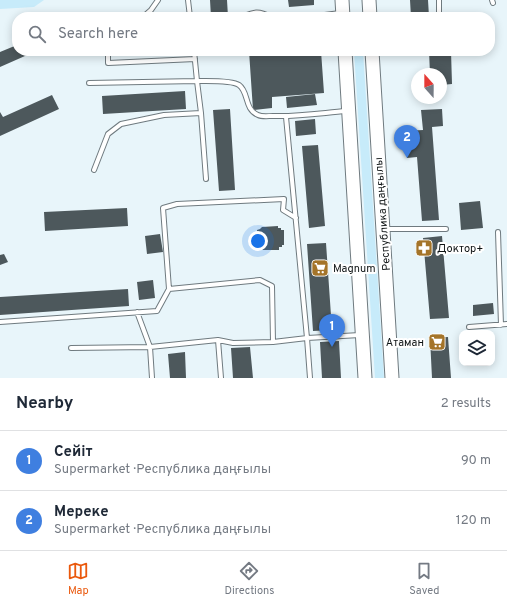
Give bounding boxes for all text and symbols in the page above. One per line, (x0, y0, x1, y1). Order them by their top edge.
search box (12, 12, 495, 56)
icon: search (26, 23, 48, 45)
text: Search here (58, 25, 138, 44)
north arrow (411, 68, 447, 104)
pin: 2 (394, 125, 420, 158)
street label: Республика даңғылы (372, 157, 394, 271)
your location (248, 231, 268, 251)
pharmacy icon: Доктор+ (414, 238, 434, 258)
place label: Доктор+ (437, 242, 483, 256)
supermarket icon: Magnum (310, 258, 330, 278)
place label: Magnum (333, 262, 376, 276)
pin: 1 (319, 314, 345, 347)
map controls (459, 330, 495, 366)
button: layers (459, 330, 495, 366)
supermarket icon: Атаман (427, 332, 447, 352)
place label: Атаман (386, 336, 424, 350)
text: Nearby (16, 393, 73, 415)
text: 2 results (441, 396, 491, 412)
text: Сейіт (54, 443, 93, 462)
text: 1 (26, 453, 32, 469)
text: 90 m (461, 453, 491, 469)
text: Supermarket · Республика даңғылы (54, 462, 271, 478)
text: Мереке (54, 503, 109, 522)
text: 2 (25, 513, 33, 529)
text: 120 m (456, 513, 491, 529)
text: Supermarket · Республика даңғылы (54, 522, 271, 538)
tab: Map (67, 560, 89, 598)
tab: Directions (224, 560, 274, 598)
tab: Saved (409, 560, 440, 598)

